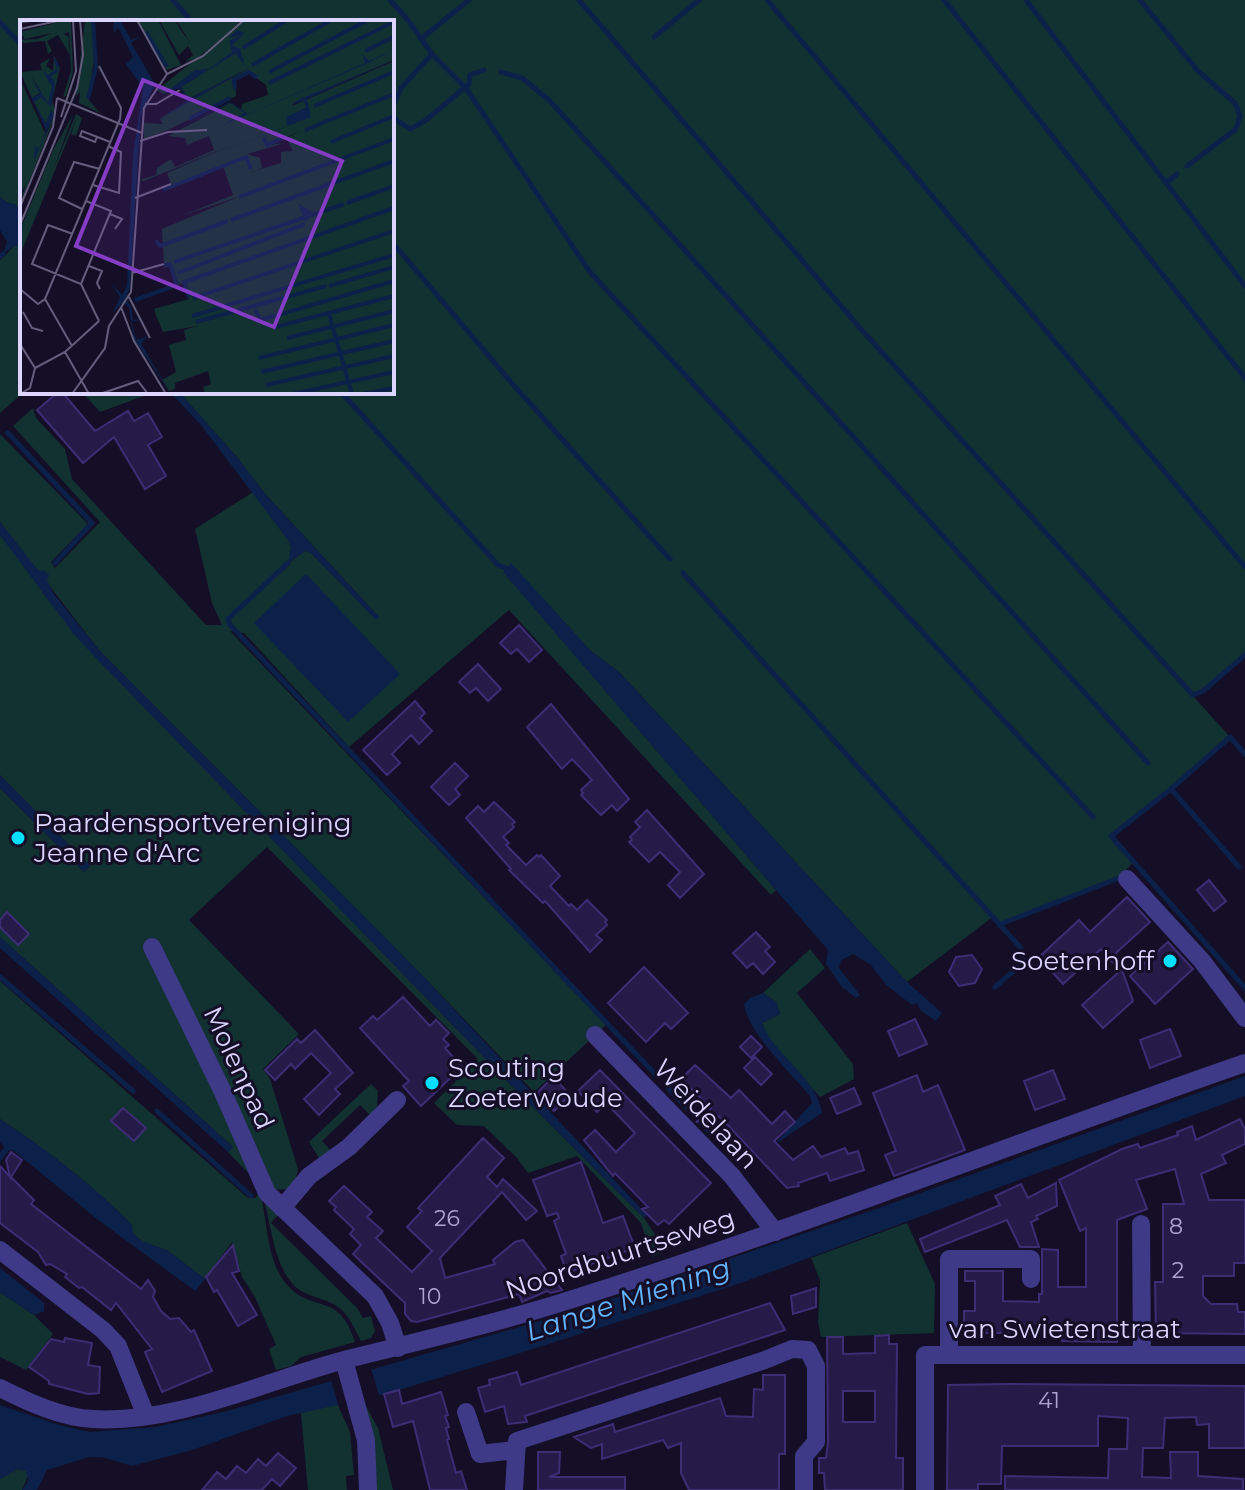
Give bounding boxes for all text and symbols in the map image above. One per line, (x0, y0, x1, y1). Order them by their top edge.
inset map (20, 20, 394, 394)
place label: Paardensportvereniging Jeanne d'Arc (33, 807, 352, 869)
marker: Paardensportvereniging Jeanne d'Arc (9, 829, 27, 847)
place label: Soetenhoff (1011, 945, 1155, 977)
marker: Soetenhoff (1161, 952, 1179, 970)
street label: Molenpad (197, 1001, 281, 1135)
place label: Scouting Zoeterwoude (448, 1052, 623, 1114)
street label: Weidelaan (647, 1052, 765, 1176)
marker: Scouting Zoeterwoude (423, 1074, 441, 1092)
street label: Noordbuurtseweg (501, 1202, 739, 1306)
house number: 26 (434, 1205, 460, 1232)
house number: 8 (1169, 1213, 1183, 1240)
water label: Lange Miening (521, 1250, 735, 1348)
house number: 2 (1172, 1257, 1184, 1284)
house number: 10 (419, 1283, 441, 1310)
street label: van Swietenstraat (949, 1313, 1181, 1345)
house number: 41 (1038, 1387, 1060, 1414)

